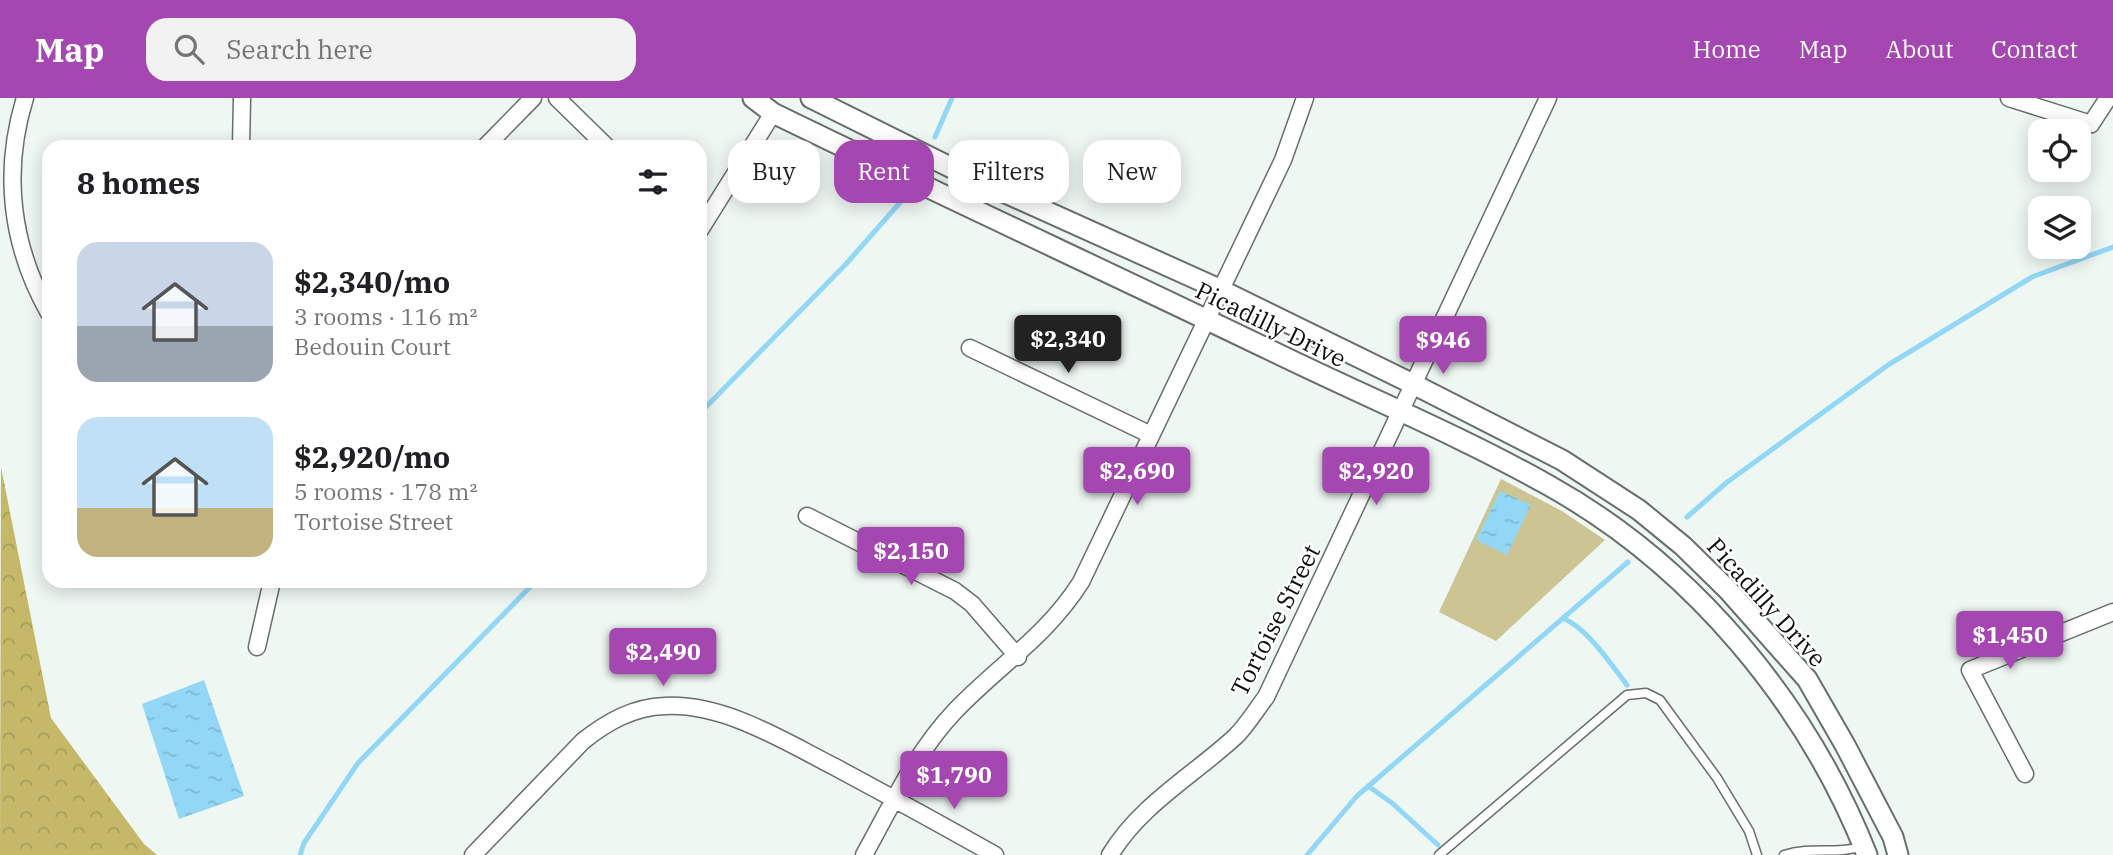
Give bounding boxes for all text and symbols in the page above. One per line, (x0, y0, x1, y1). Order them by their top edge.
search box (146, 18, 636, 81)
text: Map (35, 28, 104, 71)
icon: search (170, 30, 208, 68)
text: Search here (226, 32, 373, 66)
text: Home (1693, 33, 1761, 65)
text: Map (1799, 33, 1847, 65)
text: About (1885, 33, 1953, 65)
text: Contact (1991, 33, 2078, 65)
map controls (2028, 119, 2091, 259)
button: locate (2028, 119, 2091, 182)
chip: Buy (728, 140, 820, 203)
chip: Rent (834, 140, 934, 203)
chip: Filters (948, 140, 1069, 203)
chip: New (1083, 140, 1181, 203)
text: 8 homes (77, 163, 200, 202)
icon: filters (634, 163, 672, 201)
button: layers (2028, 196, 2091, 259)
text: $2,340/mo (294, 262, 450, 301)
icon: home (133, 270, 217, 354)
street label: Picadilly Drive (1191, 274, 1351, 374)
text: 3 rooms · 116 m² (294, 301, 477, 331)
pin: $2,340 (1011, 316, 1125, 375)
pin: $946 (1402, 316, 1484, 376)
text: $2,340 (1030, 323, 1106, 353)
text: $946 (1415, 324, 1471, 354)
text: Bedouin Court (294, 331, 451, 361)
text: $2,920/mo (294, 437, 450, 476)
icon: home (133, 445, 217, 529)
pin: $2,690 (1080, 448, 1194, 507)
pin: $2,920 (1319, 448, 1433, 507)
text: $2,690 (1099, 455, 1175, 485)
text: $2,920 (1338, 455, 1414, 485)
text: 5 rooms · 178 m² (294, 476, 477, 506)
text: Tortoise Street (294, 506, 453, 536)
pin: $2,150 (854, 528, 968, 587)
street label: Picadilly Drive (1700, 531, 1834, 673)
text: $2,150 (873, 535, 949, 565)
street label: Tortoise Street (1223, 539, 1327, 701)
pin: $1,450 (1953, 612, 2067, 671)
text: $1,450 (1972, 619, 2048, 649)
pin: $2,490 (606, 628, 720, 688)
text: $2,490 (625, 636, 701, 666)
pin: $1,790 (897, 752, 1011, 811)
text: $1,790 (916, 759, 992, 789)

